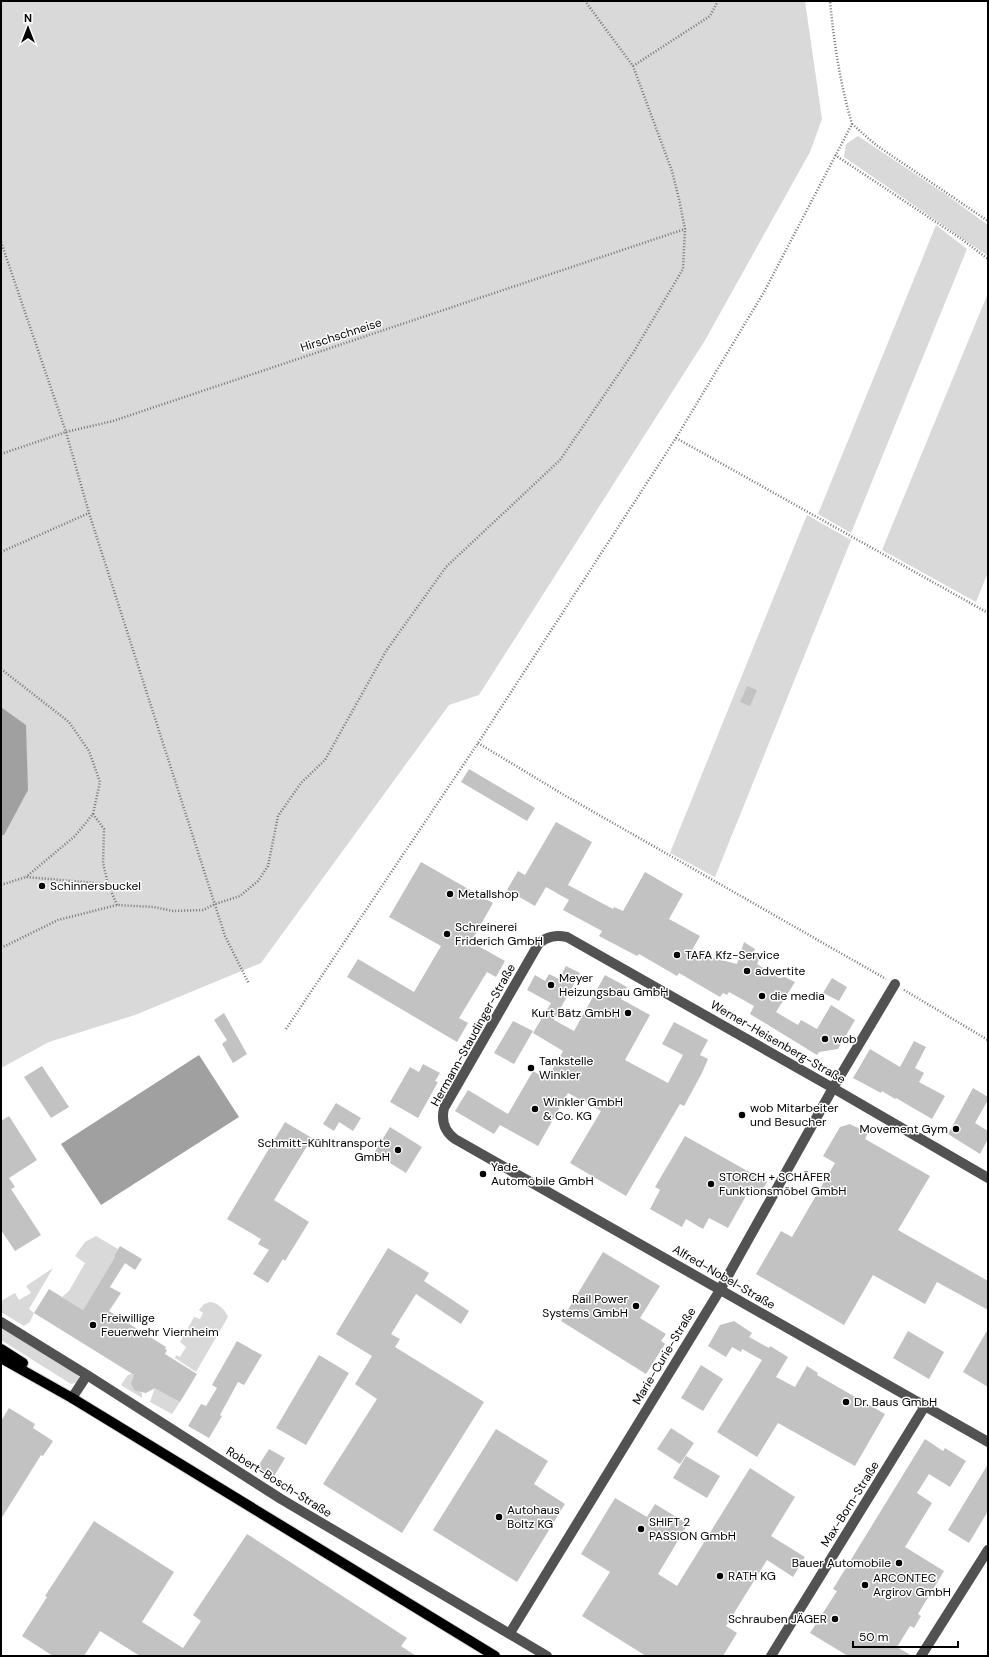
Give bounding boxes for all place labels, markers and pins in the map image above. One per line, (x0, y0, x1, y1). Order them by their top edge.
place label: Schinnersbuckel (50, 878, 141, 894)
marker: Schinnersbuckel (37, 881, 47, 891)
place label: Metallshop (458, 886, 519, 902)
marker: Metallshop (445, 889, 455, 899)
place label: Schreinerei Friderich GmbH (455, 919, 543, 949)
marker: Schreinerei Friderich GmbH (442, 929, 452, 939)
place label: TAFA Kfz-Service (685, 947, 780, 963)
marker: TAFA Kfz-Service (672, 950, 682, 960)
place label: advertite (755, 963, 805, 979)
marker: advertite (742, 966, 752, 976)
place label: Meyer Heizungsbau GmbH (559, 970, 668, 1000)
marker: Meyer Heizungsbau GmbH (546, 980, 556, 990)
place label: die media (770, 988, 825, 1004)
marker: die media (757, 991, 767, 1001)
place label: Kurt Bätz GmbH (532, 1005, 620, 1021)
marker: Kurt Bätz GmbH (623, 1008, 633, 1018)
place label: wob (833, 1031, 857, 1047)
marker: wob (820, 1034, 830, 1044)
place label: Tankstelle Winkler (539, 1053, 593, 1083)
marker: Tankstelle Winkler (526, 1063, 536, 1073)
place label: Winkler GmbH & Co. KG (543, 1094, 623, 1124)
place label: wob Mitarbeiter und Besucher (750, 1100, 839, 1130)
marker: Winkler GmbH & Co. KG (530, 1104, 540, 1114)
marker: wob Mitarbeiter und Besucher (737, 1110, 747, 1120)
place label: Movement Gym (859, 1121, 948, 1137)
marker: Movement Gym (951, 1124, 961, 1134)
place label: Schmitt-Kühltransporte GmbH (258, 1135, 390, 1165)
marker: Schmitt-Kühltransporte GmbH (393, 1145, 403, 1155)
place label: Yade Automobile GmbH (491, 1159, 594, 1189)
marker: Yade Automobile GmbH (478, 1169, 488, 1179)
place label: STORCH + SCHÄFER Funktionsmöbel GmbH (719, 1169, 846, 1199)
marker: STORCH + SCHÄFER Funktionsmöbel GmbH (706, 1179, 716, 1189)
place label: Rail Power Systems GmbH (542, 1291, 629, 1321)
marker: Rail Power Systems GmbH (631, 1301, 641, 1311)
place label: Freiwillige Feuerwehr Viernheim (101, 1310, 219, 1340)
marker: Freiwillige Feuerwehr Viernheim (88, 1320, 98, 1330)
place label: Dr. Baus GmbH (854, 1394, 937, 1410)
marker: Dr. Baus GmbH (841, 1397, 851, 1407)
place label: Autohaus Boltz KG (507, 1502, 560, 1532)
marker: Autohaus Boltz KG (494, 1512, 504, 1522)
place label: SHIFT 2 PASSION GmbH (649, 1514, 736, 1544)
marker: SHIFT 2 PASSION GmbH (636, 1524, 646, 1534)
place label: Bauer Automobile (792, 1555, 891, 1571)
marker: Bauer Automobile (894, 1558, 904, 1568)
place label: RATH KG (728, 1568, 776, 1584)
place label: ARCONTEC Argirov GmbH (873, 1570, 951, 1600)
marker: RATH KG (715, 1571, 725, 1581)
marker: ARCONTEC Argirov GmbH (860, 1580, 870, 1590)
place label: Schrauben JÄGER (728, 1611, 827, 1627)
marker: Schrauben JÄGER (830, 1614, 840, 1624)

